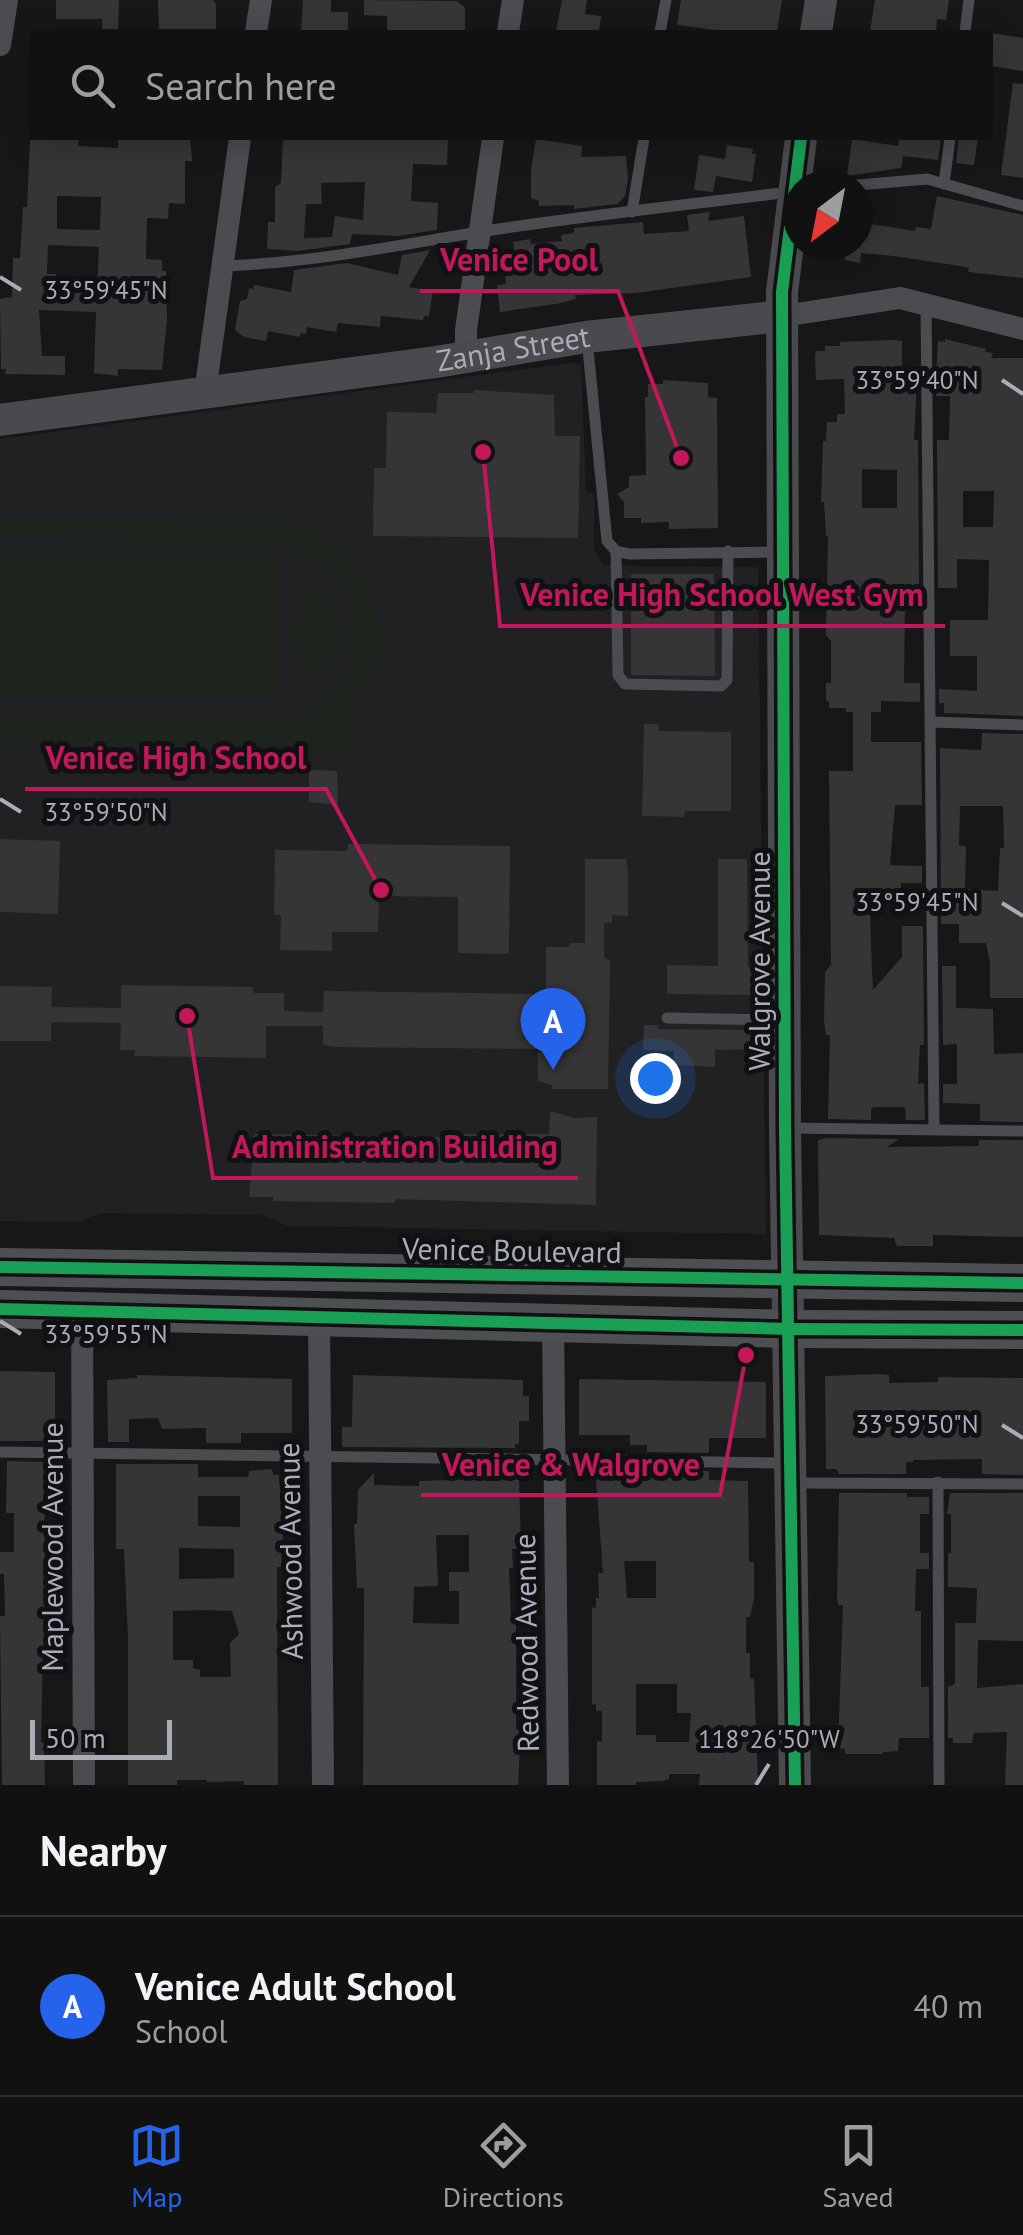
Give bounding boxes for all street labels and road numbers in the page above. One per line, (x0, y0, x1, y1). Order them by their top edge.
street label: Zanja Street (433, 316, 592, 380)
street label: Walgrove Avenue (739, 851, 778, 1071)
street label: Venice Boulevard (401, 1228, 622, 1271)
street label: Maplewood Avenue (32, 1422, 71, 1672)
street label: Ashwood Avenue (268, 1442, 311, 1660)
street label: Redwood Avenue (504, 1533, 547, 1753)

